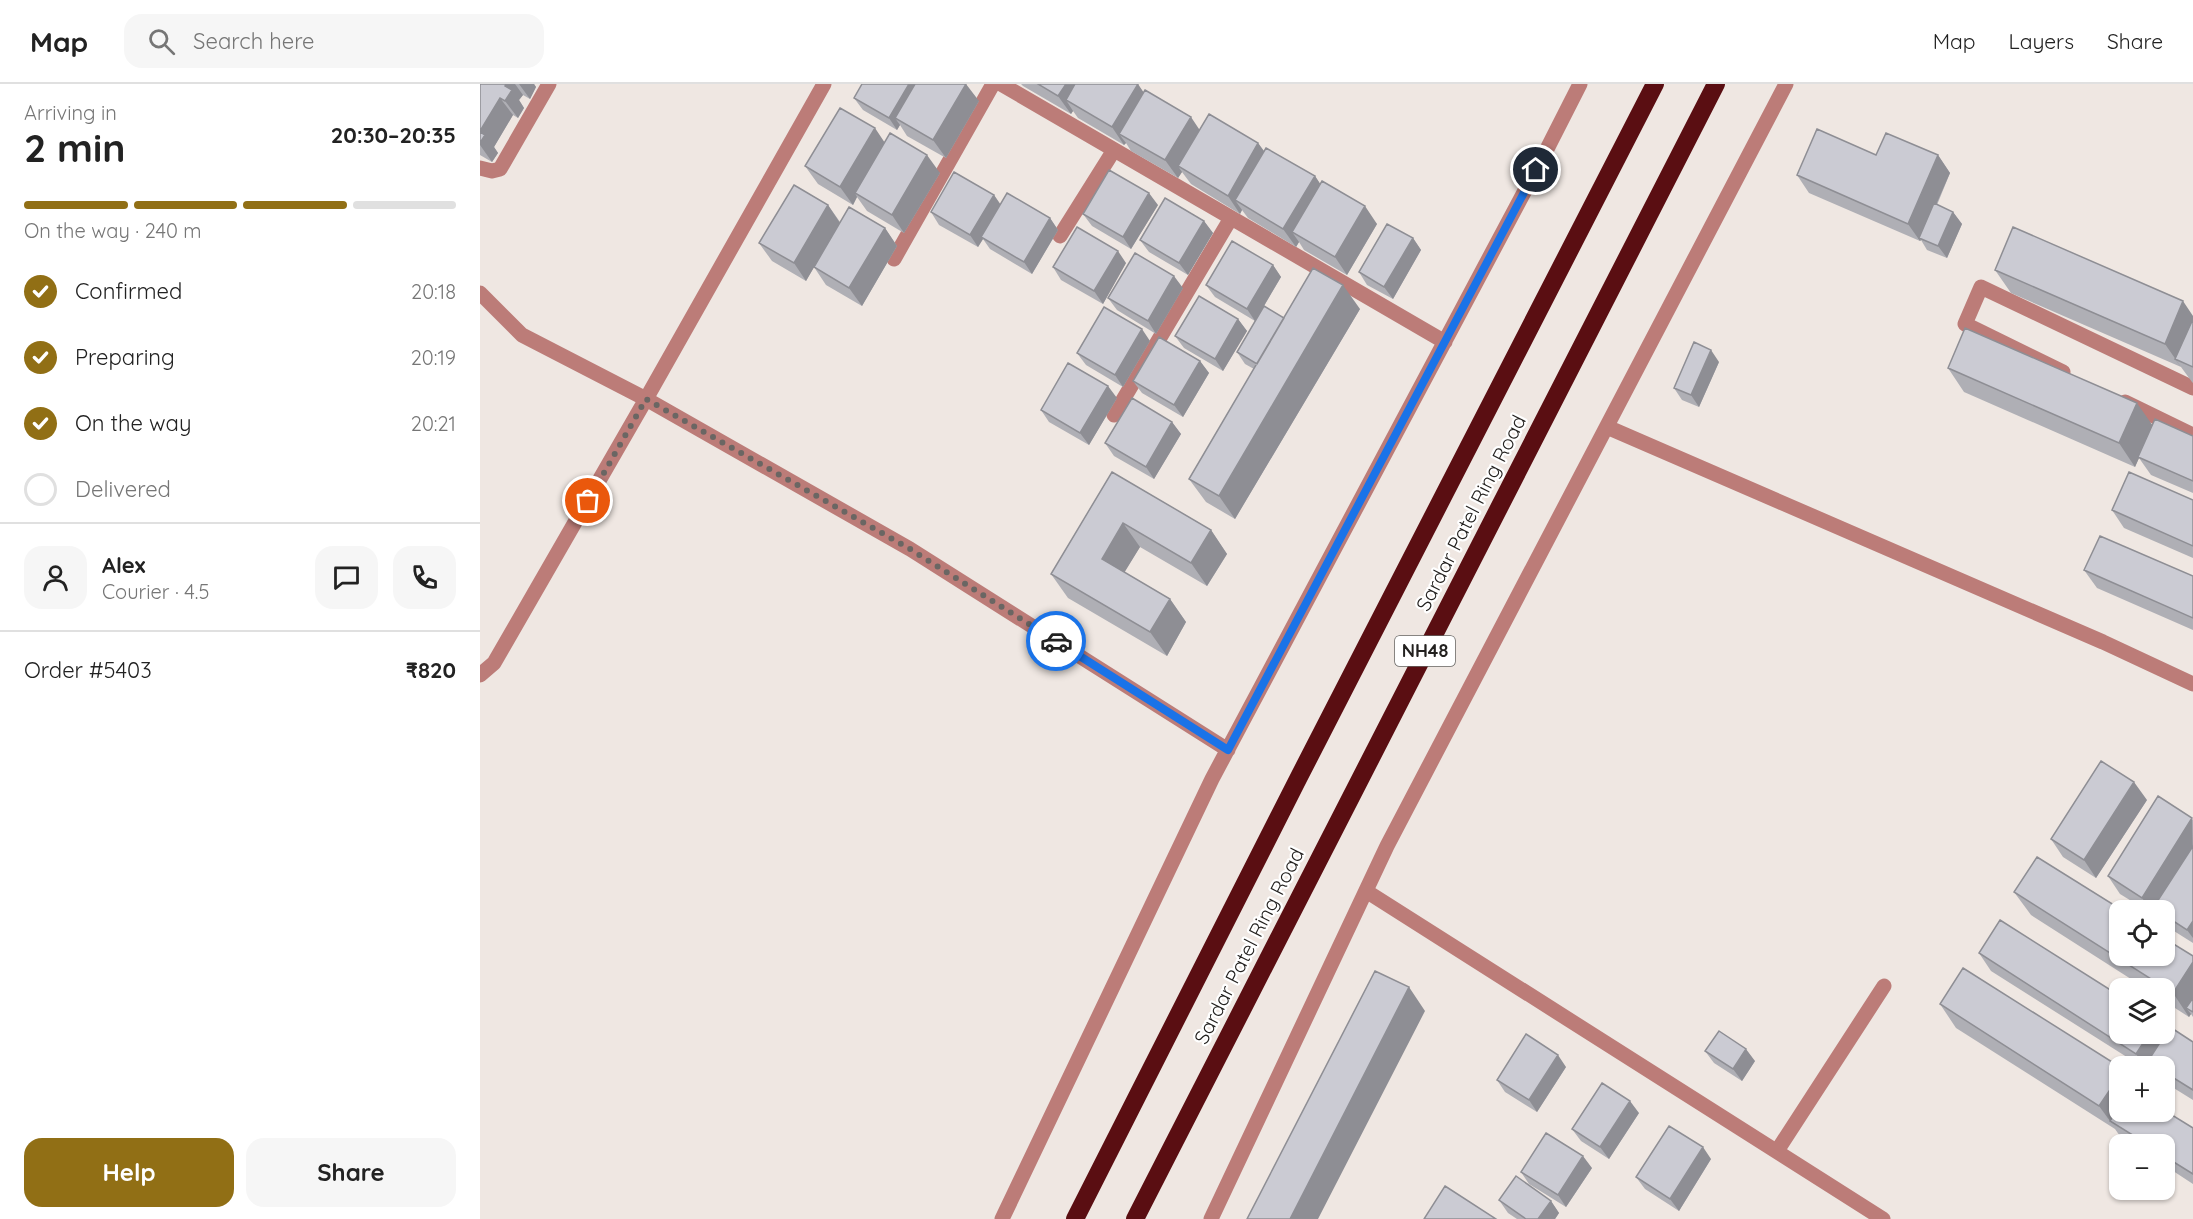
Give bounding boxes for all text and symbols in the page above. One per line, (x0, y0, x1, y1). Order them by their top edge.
search box (124, 14, 544, 68)
text: Map (30, 24, 88, 59)
icon: search (145, 25, 178, 58)
text: Search here (193, 27, 315, 55)
text: Map (1933, 28, 1976, 54)
text: Layers (2009, 28, 2074, 54)
text: Share (2107, 28, 2163, 54)
text: Arriving in (24, 100, 117, 125)
text: 20:30–20:35 (331, 121, 456, 149)
text: 2 min (24, 123, 126, 172)
pin (1510, 144, 1561, 195)
icon: home (1519, 153, 1552, 186)
text: On the way · 240 m (24, 218, 202, 243)
icon: check (24, 275, 57, 308)
text: Confirmed (75, 277, 182, 305)
text: 20:18 (411, 279, 456, 304)
icon: check (24, 341, 57, 374)
text: Preparing (75, 343, 175, 371)
text: 20:19 (411, 345, 456, 370)
icon: check (24, 407, 57, 440)
text: On the way (75, 409, 191, 437)
text: 20:21 (411, 411, 456, 436)
street label: Sardar Patel Ring Road (1410, 411, 1531, 615)
text: Delivered (75, 475, 171, 503)
pin (562, 475, 613, 526)
icon: bag (571, 484, 604, 517)
button: person (24, 546, 87, 609)
button: chat (315, 546, 378, 609)
button: phone (393, 546, 456, 609)
text: Alex (102, 551, 145, 579)
text: Courier · 4.5 (102, 579, 209, 604)
courier (1026, 611, 1086, 671)
icon: car (1040, 625, 1073, 658)
road number: NH48 (1395, 636, 1455, 666)
text: Order #5403 (24, 656, 152, 684)
text: ₹820 (406, 656, 456, 684)
street label: Sardar Patel Ring Road (1188, 844, 1309, 1048)
map controls (2109, 900, 2175, 1200)
button: locate (2109, 900, 2175, 966)
button: layers (2109, 978, 2175, 1044)
button: + (2109, 1056, 2175, 1122)
button: − (2109, 1134, 2175, 1200)
button: Help (24, 1138, 234, 1207)
button: Share (246, 1138, 456, 1207)

